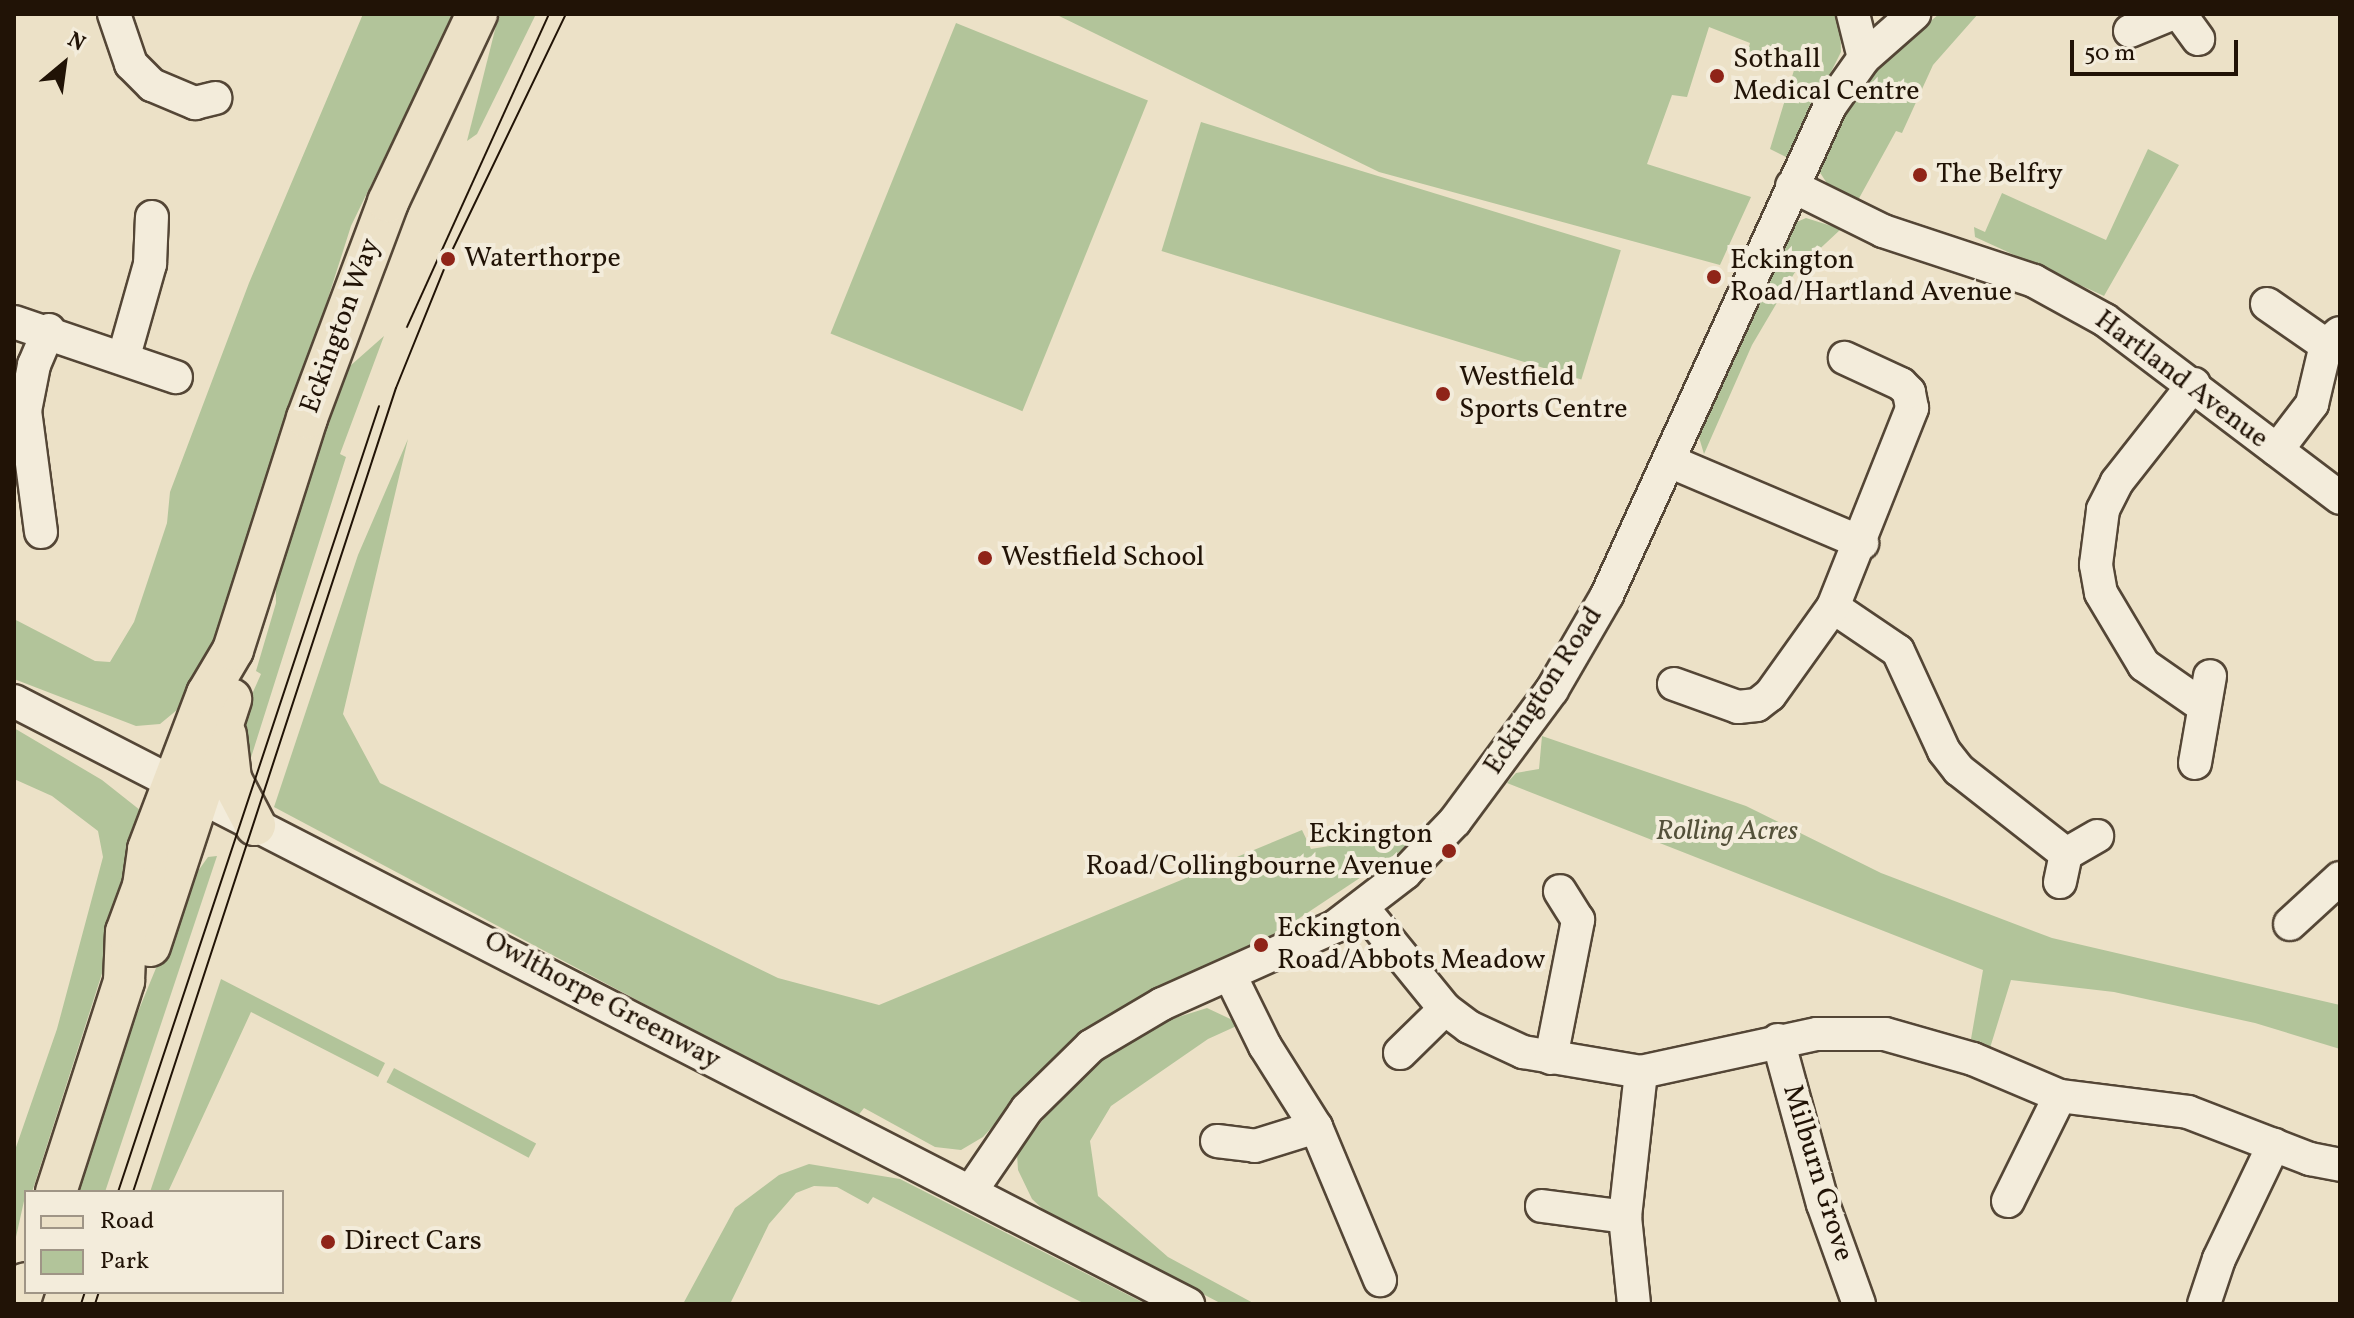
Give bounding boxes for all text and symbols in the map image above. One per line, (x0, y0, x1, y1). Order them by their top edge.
north arrow (24, 24, 104, 104)
scale bar (2074, 24, 2242, 74)
text: N (61, 25, 90, 60)
text: 50 m (2084, 37, 2136, 71)
place label: Sothall Medical Centre (1733, 43, 1920, 109)
marker: Sothall Medical Centre (1708, 67, 1726, 85)
place label: The Belfry (1936, 158, 2063, 192)
marker: The Belfry (1911, 166, 1929, 184)
street label: Eckington Way (294, 234, 388, 418)
place label: Waterthorpe (464, 242, 621, 276)
place label: Eckington Road/Hartland Avenue (1730, 244, 2012, 310)
marker: Waterthorpe (439, 250, 457, 268)
marker: Eckington Road/Hartland Avenue (1705, 268, 1723, 286)
street label: Hartland Avenue (2088, 304, 2274, 456)
place label: Westfield Sports Centre (1459, 361, 1628, 427)
marker: Westfield Sports Centre (1434, 385, 1452, 403)
place label: Westfield School (1001, 541, 1204, 575)
marker: Westfield School (976, 549, 994, 567)
street label: Eckington Road (1477, 601, 1611, 781)
park label: Rolling Acres (1656, 815, 1798, 849)
place label: Eckington Road/Collingbourne Avenue (1086, 818, 1433, 884)
marker: Eckington Road/Collingbourne Avenue (1440, 842, 1458, 860)
place label: Eckington Road/Abbots Meadow (1277, 912, 1545, 978)
street label: Owlthorpe Greenway (478, 924, 726, 1078)
marker: Eckington Road/Abbots Meadow (1252, 936, 1270, 954)
street label: Milburn Grove (1774, 1081, 1860, 1265)
legend (24, 1190, 284, 1294)
text: Road (100, 1205, 154, 1239)
place label: Direct Cars (344, 1225, 482, 1259)
marker: Direct Cars (319, 1233, 337, 1251)
text: Park (100, 1245, 149, 1279)

